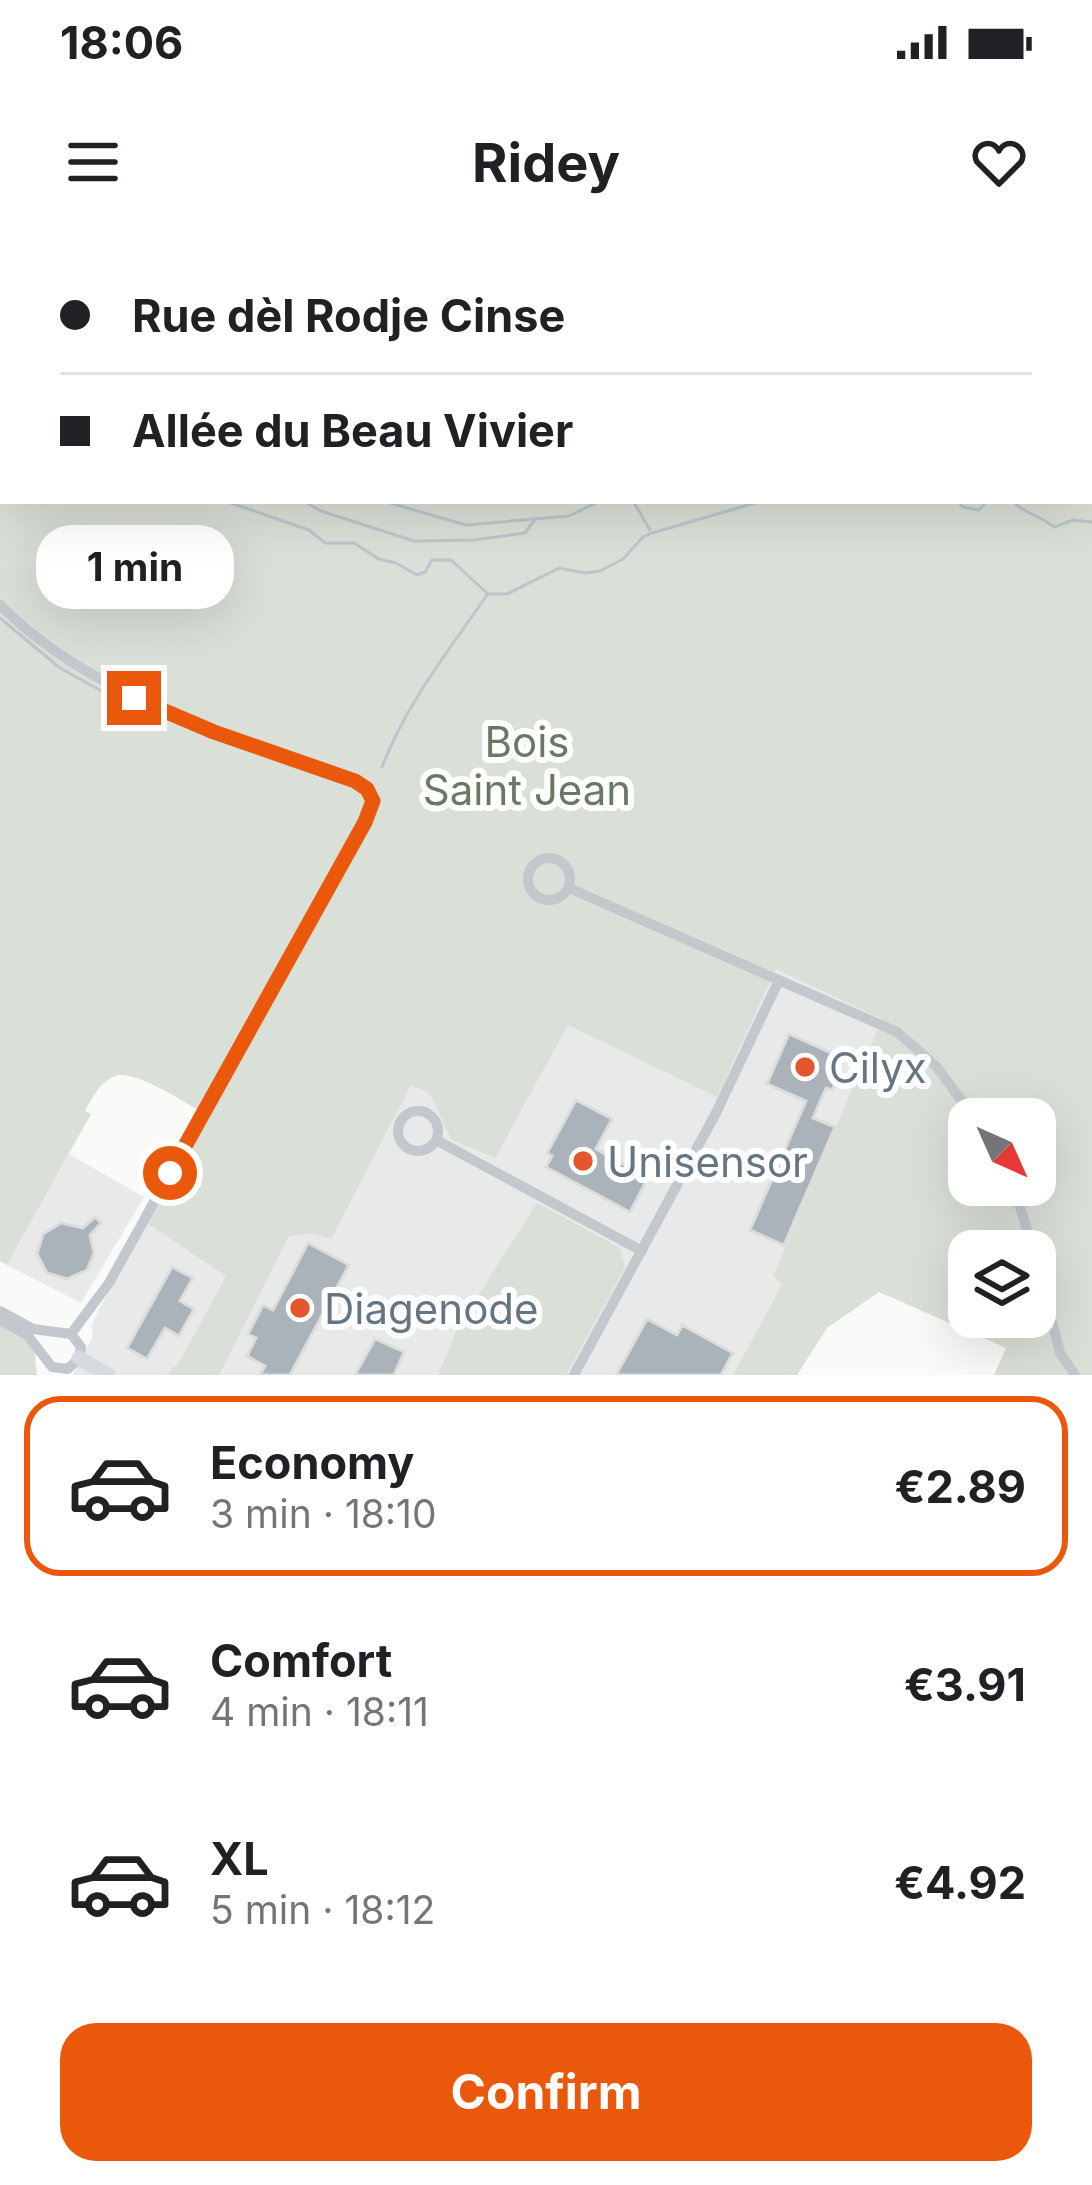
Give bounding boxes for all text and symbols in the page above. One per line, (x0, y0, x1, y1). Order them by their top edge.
text: 18:06 (60, 15, 183, 70)
icon: menu (60, 129, 126, 195)
icon: heart (966, 129, 1032, 195)
text: Ridey (472, 130, 620, 195)
text: Rue dèl Rodje Cinse (132, 288, 565, 343)
text: Allée du Beau Vivier (132, 403, 573, 458)
callout: 1 min (35, 524, 233, 608)
text: 1 min (87, 543, 183, 590)
route end (107, 671, 161, 725)
park label: Bois Saint Jean (423, 716, 631, 815)
place label: Cilyx (829, 1042, 927, 1093)
marker: Cilyx (792, 1054, 818, 1080)
north arrow (948, 1098, 1056, 1206)
map controls (948, 1098, 1056, 1338)
place label: Unisensor (607, 1136, 808, 1187)
route start (143, 1146, 197, 1200)
marker: Unisensor (570, 1148, 596, 1174)
button: layers (948, 1230, 1056, 1338)
place label: Diagenode (324, 1283, 539, 1334)
marker: Diagenode (287, 1295, 313, 1321)
icon: car (66, 1432, 174, 1540)
text: Economy (210, 1435, 414, 1490)
text: €2.89 (895, 1459, 1026, 1514)
text: 3 min · 18:10 (210, 1490, 437, 1537)
icon: car (66, 1630, 174, 1738)
text: Comfort (210, 1633, 392, 1688)
text: €3.91 (904, 1657, 1026, 1712)
text: 4 min · 18:11 (210, 1688, 429, 1735)
icon: car (66, 1828, 174, 1936)
text: XL (210, 1831, 269, 1886)
text: €4.92 (894, 1855, 1026, 1910)
text: 5 min · 18:12 (210, 1886, 435, 1933)
button: Confirm (60, 2023, 1032, 2161)

